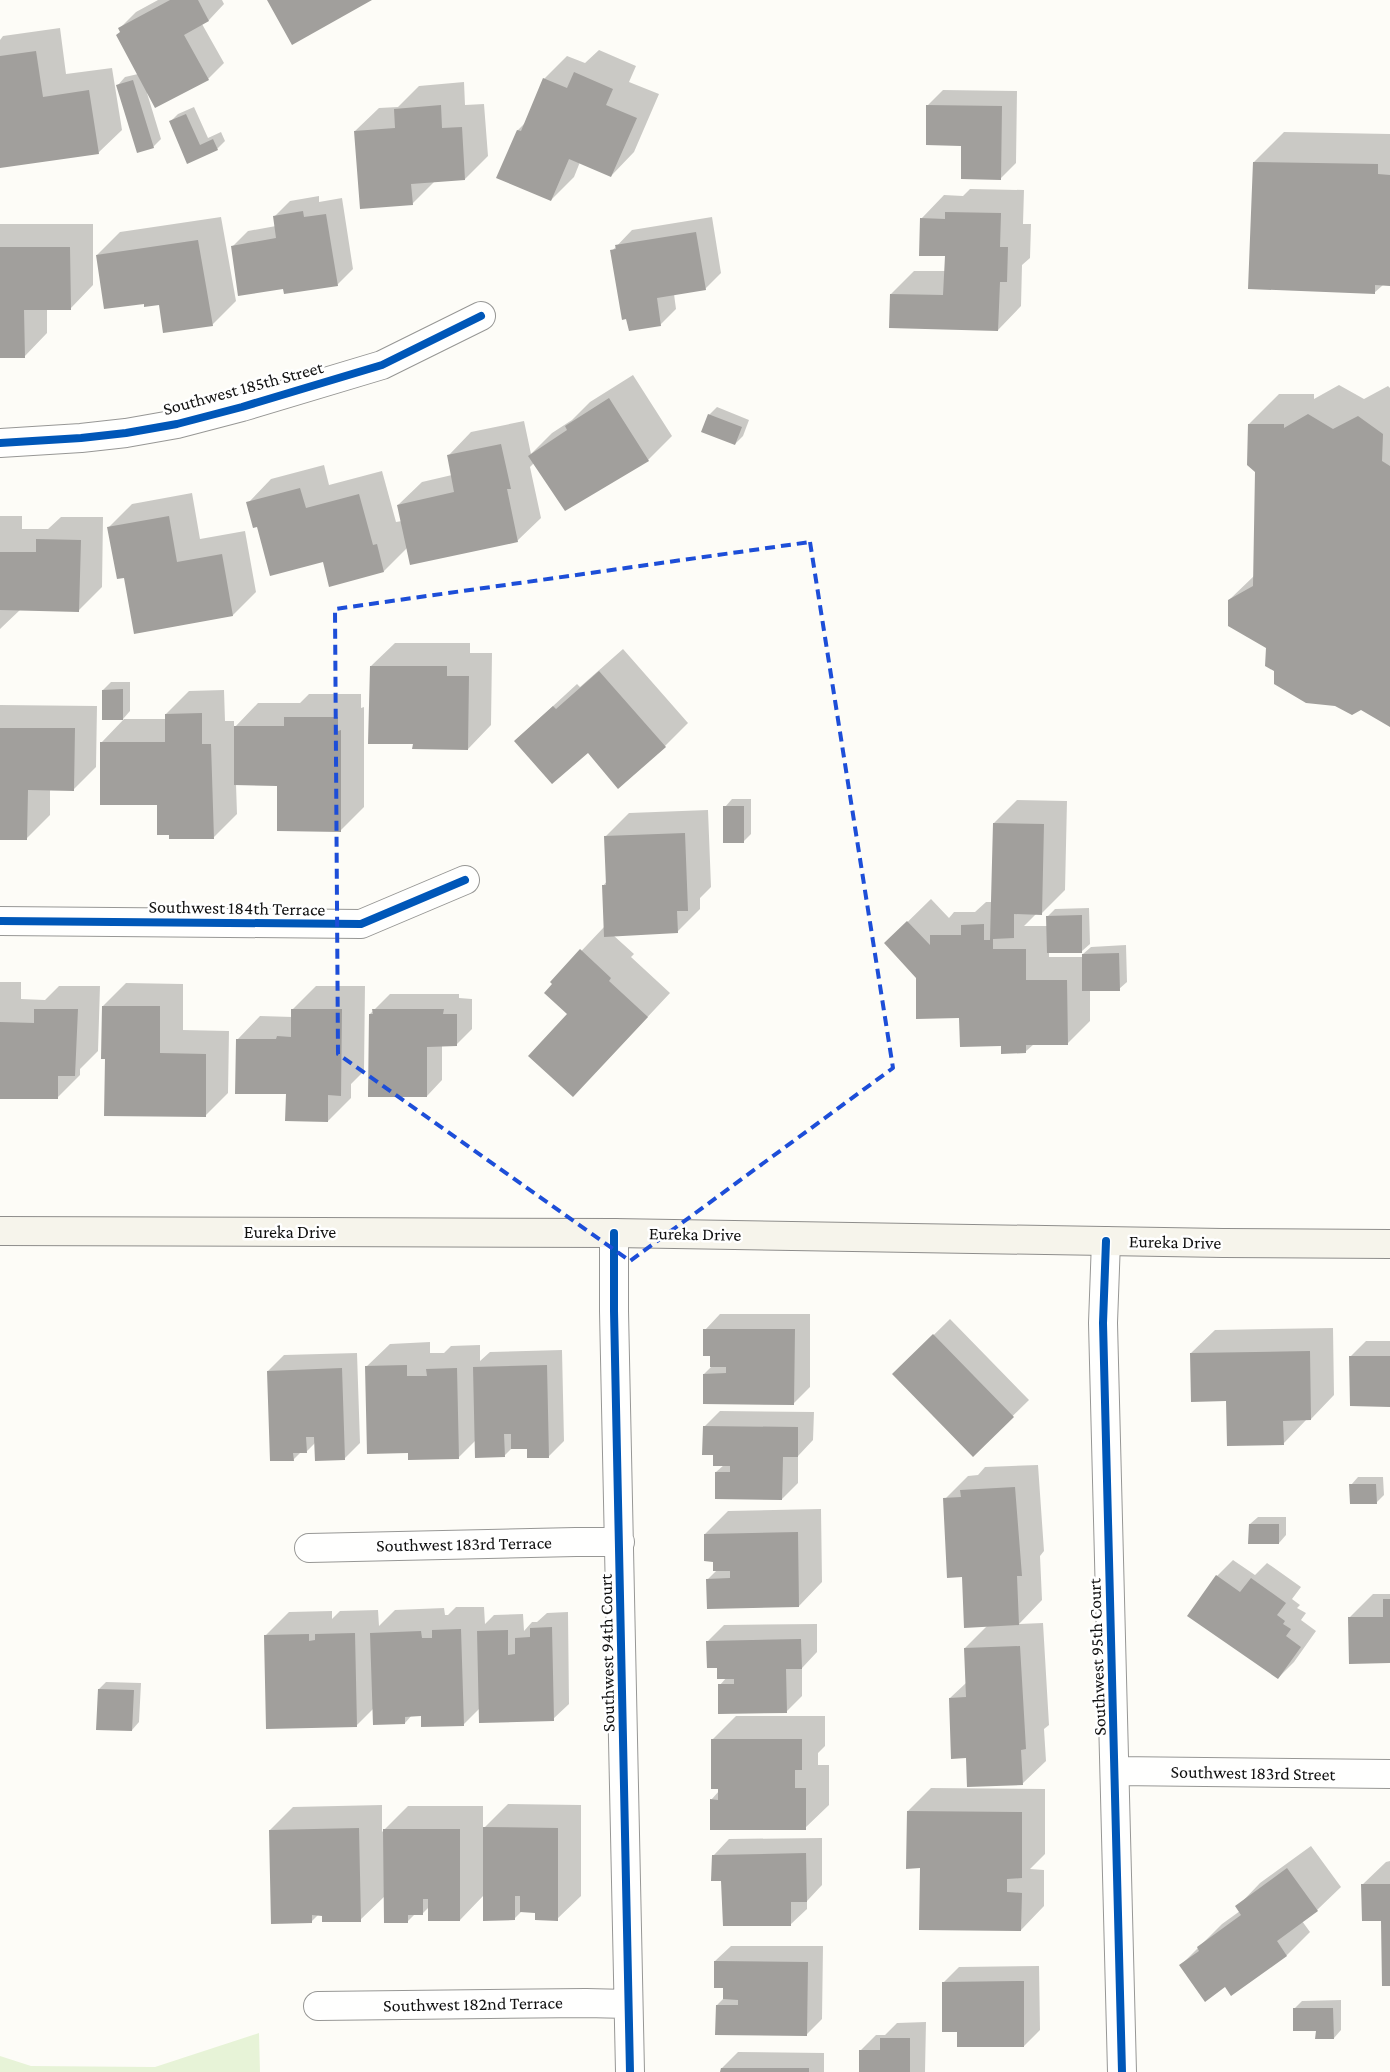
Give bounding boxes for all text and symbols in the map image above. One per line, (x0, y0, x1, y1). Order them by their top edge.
street label: Southwest 185th Street (161, 357, 326, 419)
street label: Southwest 184th Terrace (148, 896, 326, 920)
street label: Eureka Drive (244, 1222, 336, 1242)
street label: Eureka Drive (649, 1223, 741, 1245)
street label: Eureka Drive (1129, 1231, 1221, 1253)
street label: Southwest 183rd Terrace (376, 1532, 552, 1556)
street label: Southwest 94th Court (596, 1573, 618, 1732)
street label: Southwest 95th Court (1084, 1577, 1110, 1736)
street label: Southwest 183rd Street (1170, 1762, 1337, 1784)
street label: Southwest 182nd Terrace (383, 1992, 563, 2016)

